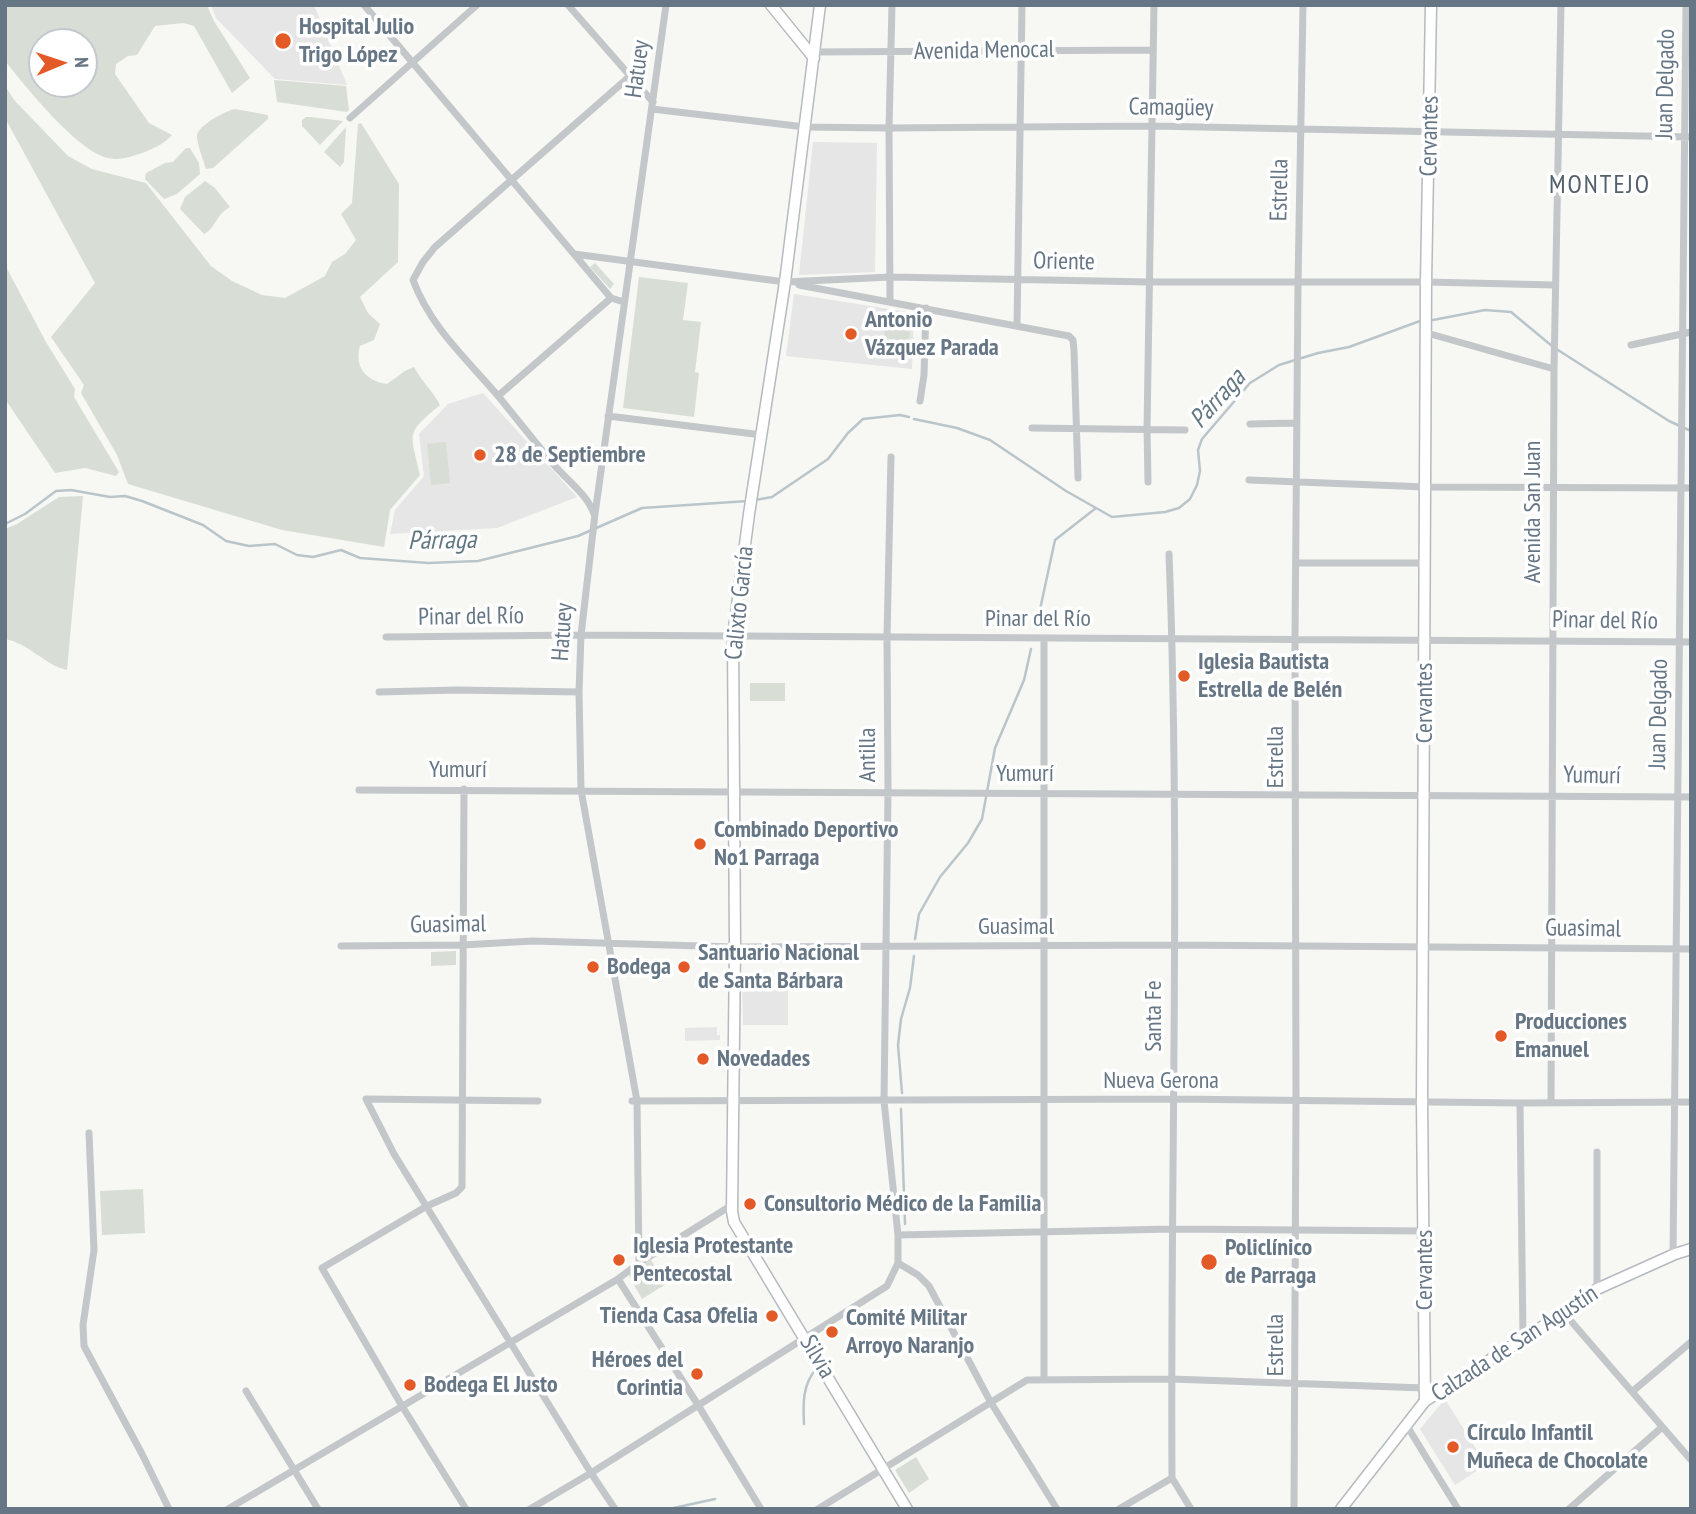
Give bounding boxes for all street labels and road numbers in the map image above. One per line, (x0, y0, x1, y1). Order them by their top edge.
street label: Juan Delgado (1651, 29, 1681, 139)
street label: Avenida Menocal (914, 35, 1054, 67)
street label: Hatuey (620, 38, 656, 100)
street label: Camagüey (1128, 93, 1214, 123)
street label: Cervantes (1415, 95, 1445, 177)
street label: Estrella (1265, 159, 1295, 221)
street label: Oriente (1033, 247, 1095, 277)
street label: Avenida San Juan (1519, 441, 1547, 583)
street label: Calixto García (720, 545, 760, 661)
street label: Pinar del Río (418, 602, 524, 632)
street label: Hatuey (547, 602, 579, 662)
street label: Pinar del Río (985, 605, 1091, 633)
street label: Pinar del Río (1552, 606, 1658, 636)
street label: Juan Delgado (1644, 659, 1674, 769)
street label: Cervantes (1411, 663, 1439, 743)
street label: Estrella (1262, 726, 1290, 788)
street label: Antilla (854, 728, 882, 782)
street label: Yumurí (429, 756, 487, 784)
street label: Yumurí (996, 760, 1054, 788)
street label: Yumurí (1563, 761, 1621, 791)
street label: Guasimal (410, 910, 486, 940)
street label: Guasimal (978, 913, 1054, 941)
street label: Guasimal (1545, 914, 1621, 944)
street label: Santa Fe (1140, 980, 1168, 1052)
street label: Nueva Gerona (1103, 1067, 1219, 1095)
street label: Cervantes (1411, 1230, 1439, 1310)
street label: Calzada de San Agustín (1426, 1280, 1604, 1408)
street label: Estrella (1262, 1314, 1290, 1376)
street label: Silvia (793, 1330, 841, 1384)

